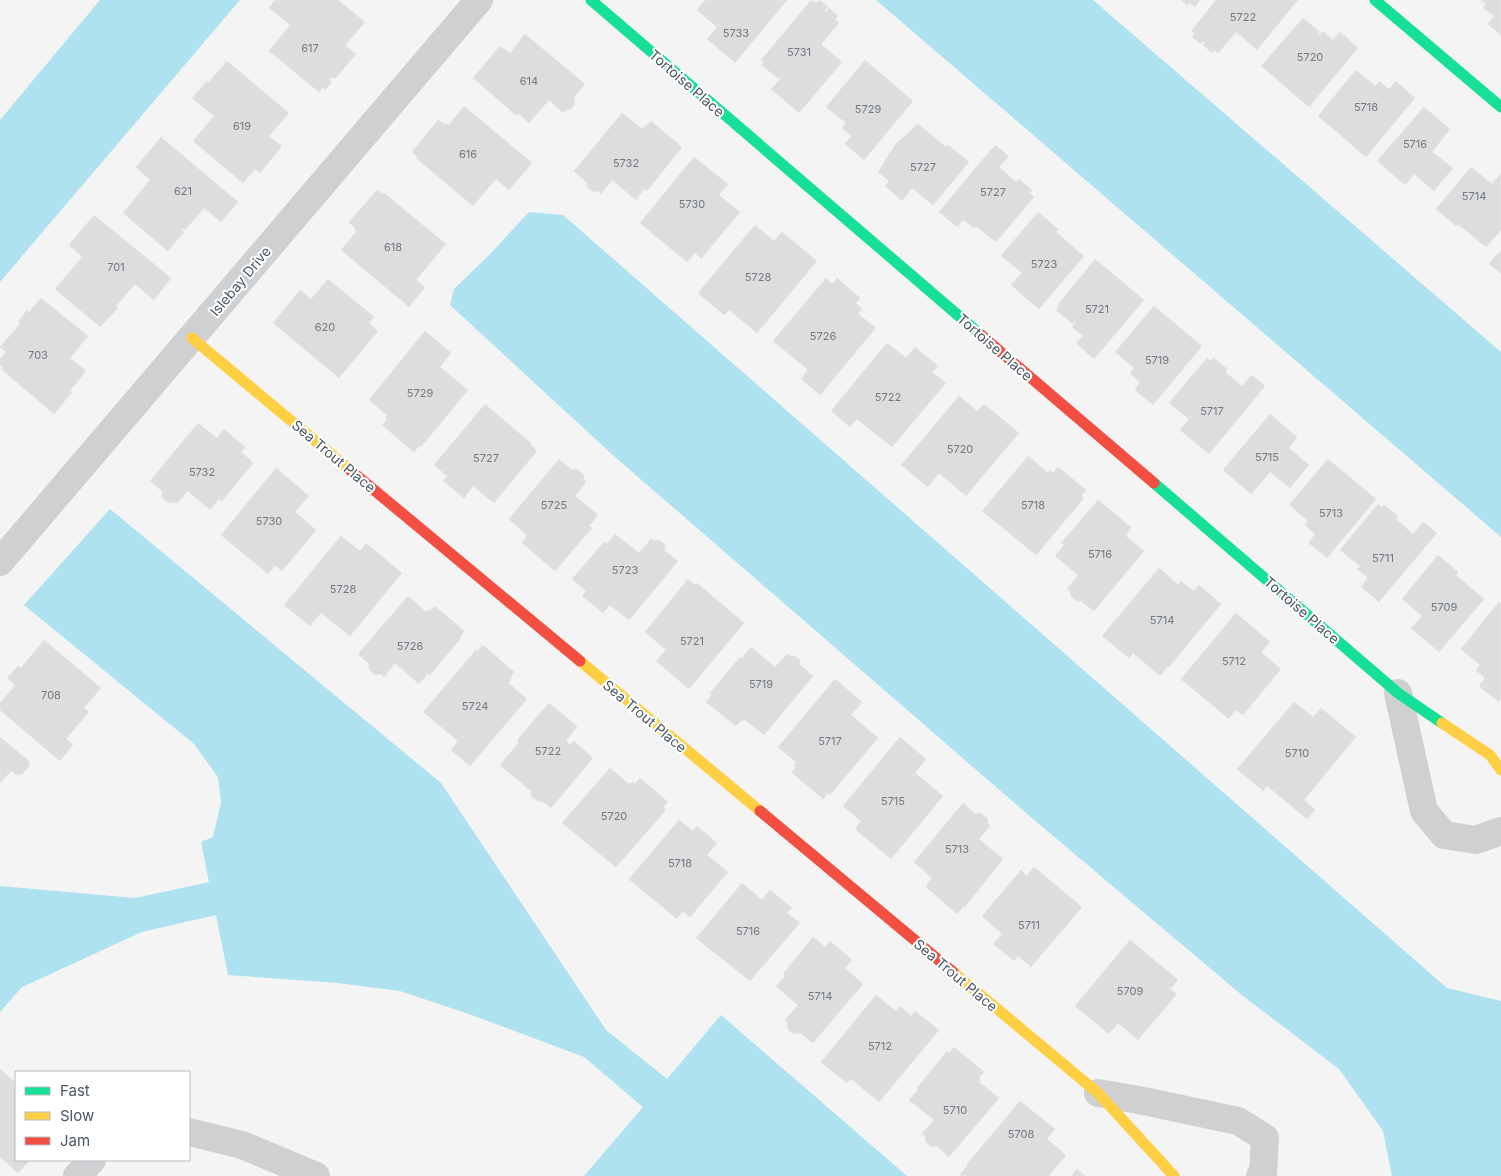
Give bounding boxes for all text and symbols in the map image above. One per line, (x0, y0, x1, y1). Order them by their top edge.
house number: 5722 (1230, 10, 1256, 24)
house number: 5733 (723, 26, 749, 40)
house number: 617 (301, 41, 319, 55)
house number: 5731 (787, 45, 811, 59)
street label: Tortoise Place (646, 46, 728, 120)
house number: 5720 (1297, 50, 1323, 64)
house number: 614 (520, 74, 538, 88)
house number: 5718 (1354, 100, 1378, 114)
house number: 5729 (855, 102, 881, 116)
house number: 619 (233, 119, 251, 133)
house number: 5716 (1403, 137, 1427, 151)
house number: 616 (459, 147, 477, 161)
house number: 5732 (613, 156, 639, 170)
house number: 5727 (910, 160, 936, 174)
house number: 621 (174, 184, 192, 198)
house number: 5727 (980, 185, 1006, 199)
house number: 5714 (1462, 189, 1486, 203)
house number: 5730 (679, 197, 705, 211)
house number: 618 (384, 240, 402, 254)
street label: Islebay Drive (206, 243, 274, 319)
house number: 5723 (1031, 257, 1057, 271)
house number: 701 (107, 260, 125, 274)
house number: 5728 (745, 270, 771, 284)
house number: 5721 (1085, 302, 1109, 316)
street label: Tortoise Place (954, 310, 1036, 384)
house number: 620 (315, 320, 335, 334)
house number: 5726 (810, 329, 836, 343)
house number: 703 (28, 348, 48, 362)
house number: 5719 (1145, 353, 1169, 367)
house number: 5729 (407, 386, 433, 400)
house number: 5722 (875, 390, 901, 404)
house number: 5717 (1200, 404, 1224, 418)
street label: Sea Trout Place (289, 416, 379, 496)
house number: 5720 (947, 442, 973, 456)
house number: 5715 (1255, 450, 1279, 464)
house number: 5727 (473, 451, 499, 465)
house number: 5732 (189, 465, 215, 479)
house number: 5725 (541, 498, 567, 512)
house number: 5718 (1021, 498, 1045, 512)
house number: 5713 (1319, 506, 1343, 520)
house number: 5730 (256, 514, 282, 528)
house number: 5716 (1088, 547, 1112, 561)
house number: 5711 (1372, 551, 1394, 565)
house number: 5723 (612, 563, 638, 577)
street label: Tortoise Place (1261, 573, 1343, 647)
house number: 5728 (330, 582, 356, 596)
house number: 5709 (1431, 600, 1457, 614)
house number: 5714 (1150, 613, 1174, 627)
house number: 5721 (680, 634, 704, 648)
house number: 5726 (397, 639, 423, 653)
house number: 5712 (1222, 654, 1246, 668)
street label: Sea Trout Place (600, 676, 690, 756)
house number: 5719 (749, 677, 773, 691)
house number: 708 (41, 688, 61, 702)
house number: 5724 (462, 699, 488, 713)
house number: 5717 (818, 734, 842, 748)
house number: 5722 (535, 744, 561, 758)
house number: 5710 (1285, 746, 1309, 760)
house number: 5715 (881, 794, 905, 808)
house number: 5720 (601, 809, 627, 823)
house number: 5713 (945, 842, 969, 856)
house number: 5718 (668, 856, 692, 870)
house number: 5711 (1018, 918, 1040, 932)
house number: 5716 (736, 924, 760, 938)
street label: Sea Trout Place (911, 935, 1001, 1015)
house number: 5709 (1117, 984, 1143, 998)
house number: 5714 (808, 989, 832, 1003)
house number: 5712 (868, 1039, 892, 1053)
legend (15, 1071, 190, 1161)
text: Fast (60, 1081, 90, 1100)
house number: 5710 (943, 1103, 967, 1117)
text: Slow (60, 1106, 94, 1125)
house number: 5708 (1008, 1127, 1034, 1141)
text: Jam (60, 1131, 90, 1150)

